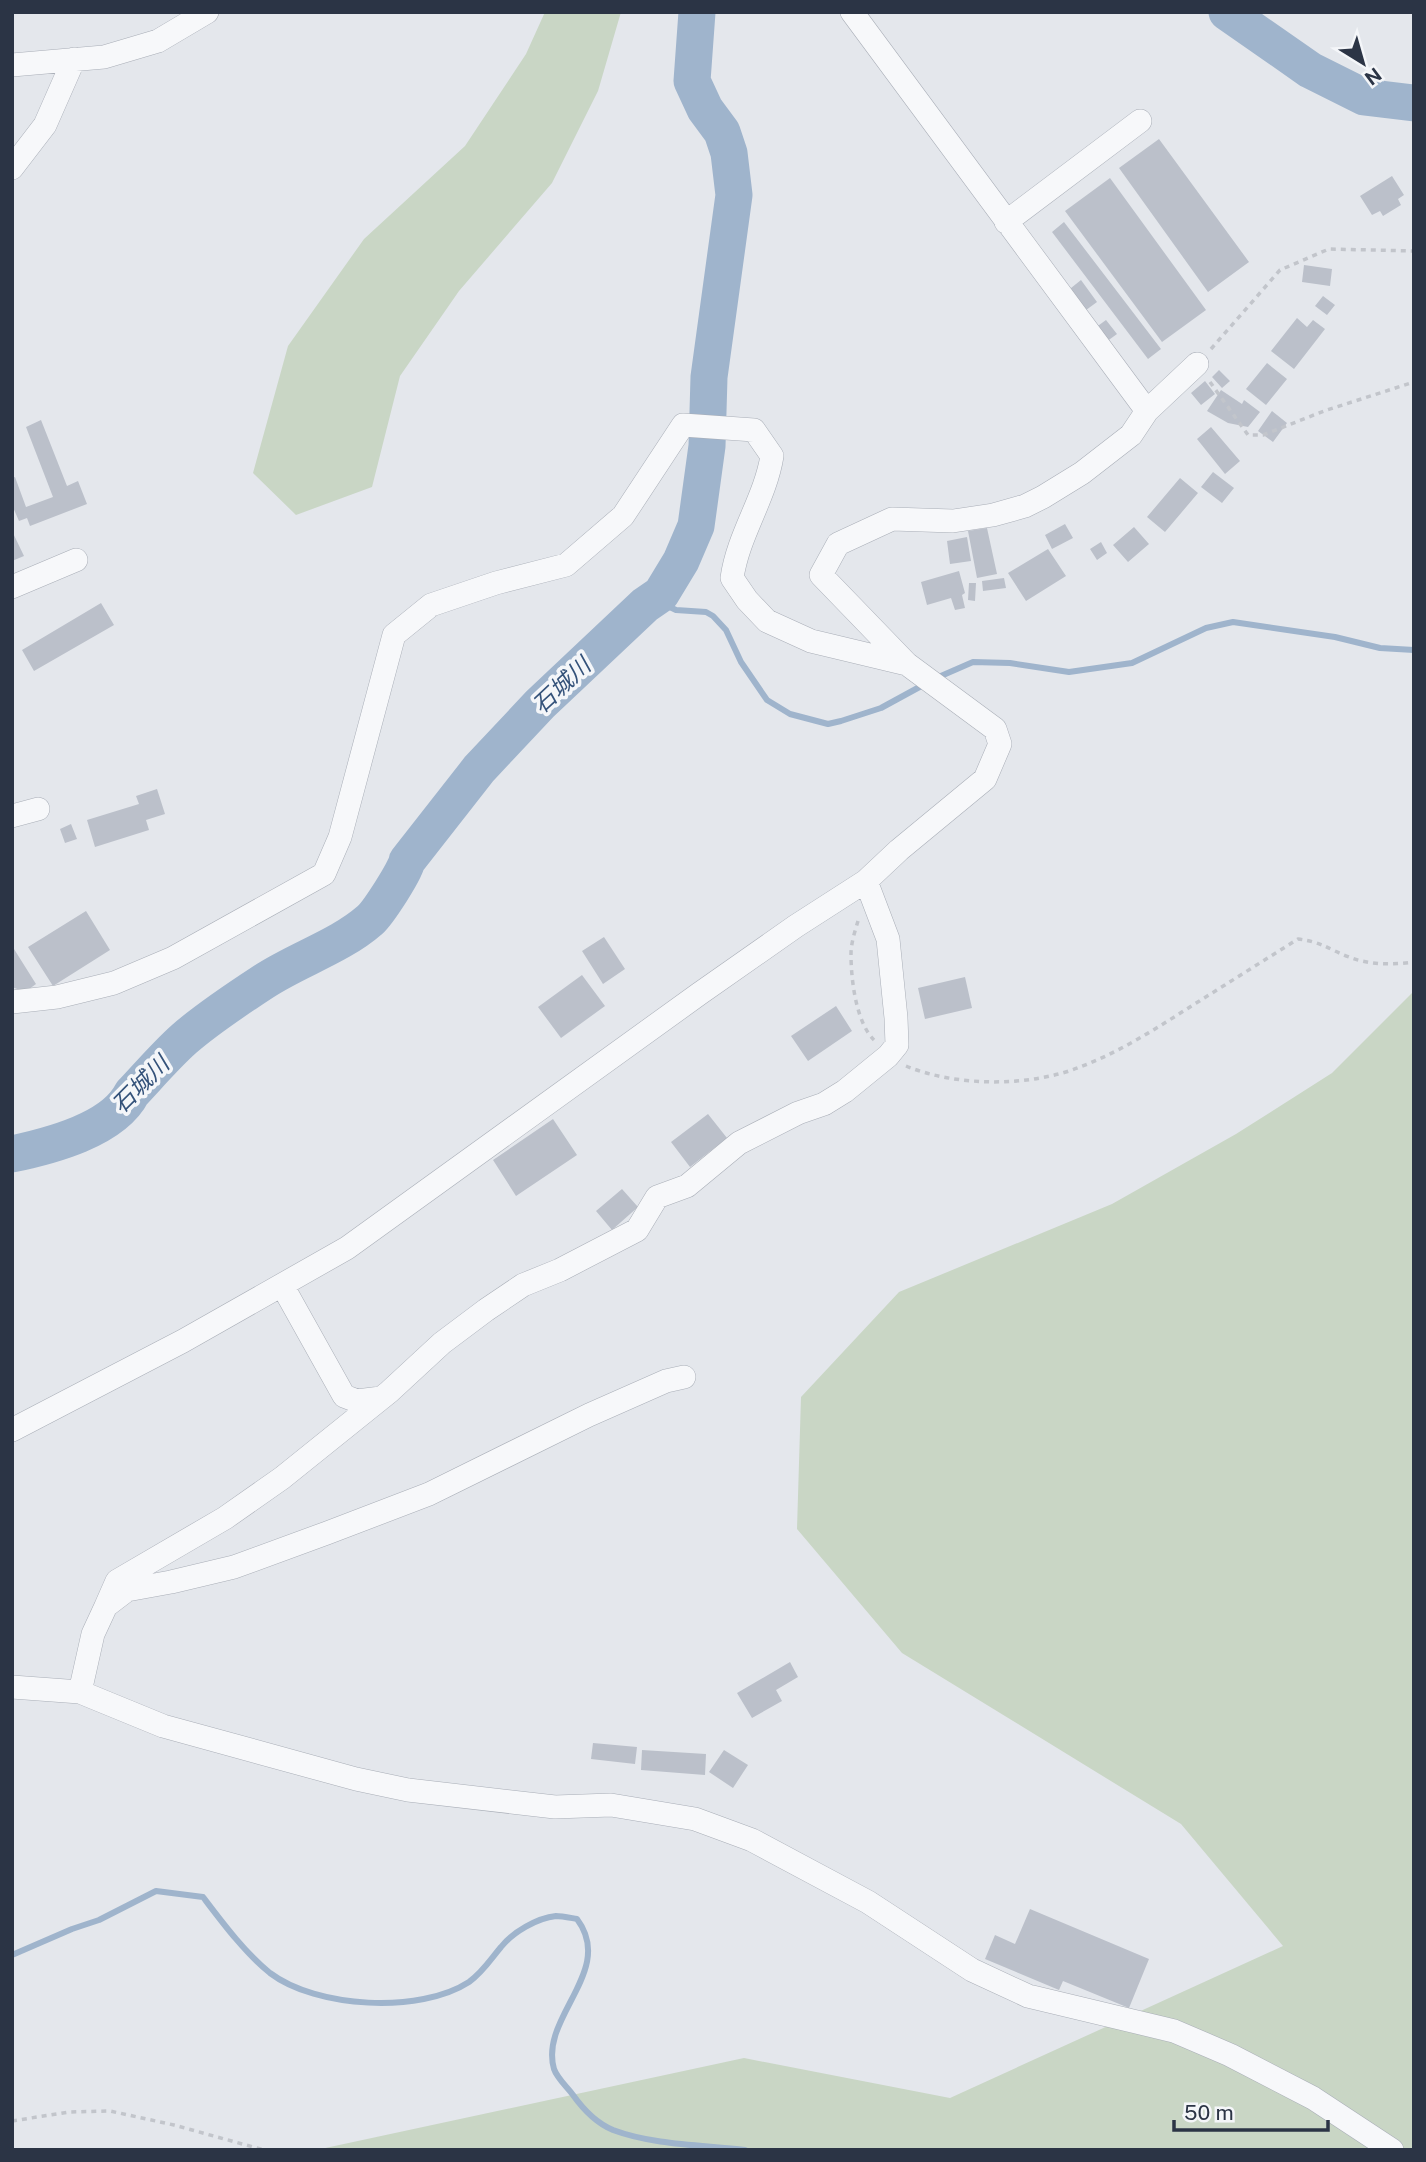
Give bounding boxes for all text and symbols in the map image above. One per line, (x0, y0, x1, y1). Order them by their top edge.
north arrow (1328, 28, 1398, 98)
text: N (1361, 63, 1386, 90)
water label: 石城川 (527, 650, 598, 718)
water label: 石城川 (106, 1048, 176, 1118)
scale bar (1174, 2088, 1328, 2132)
text: 50 m (1184, 2100, 1234, 2125)

